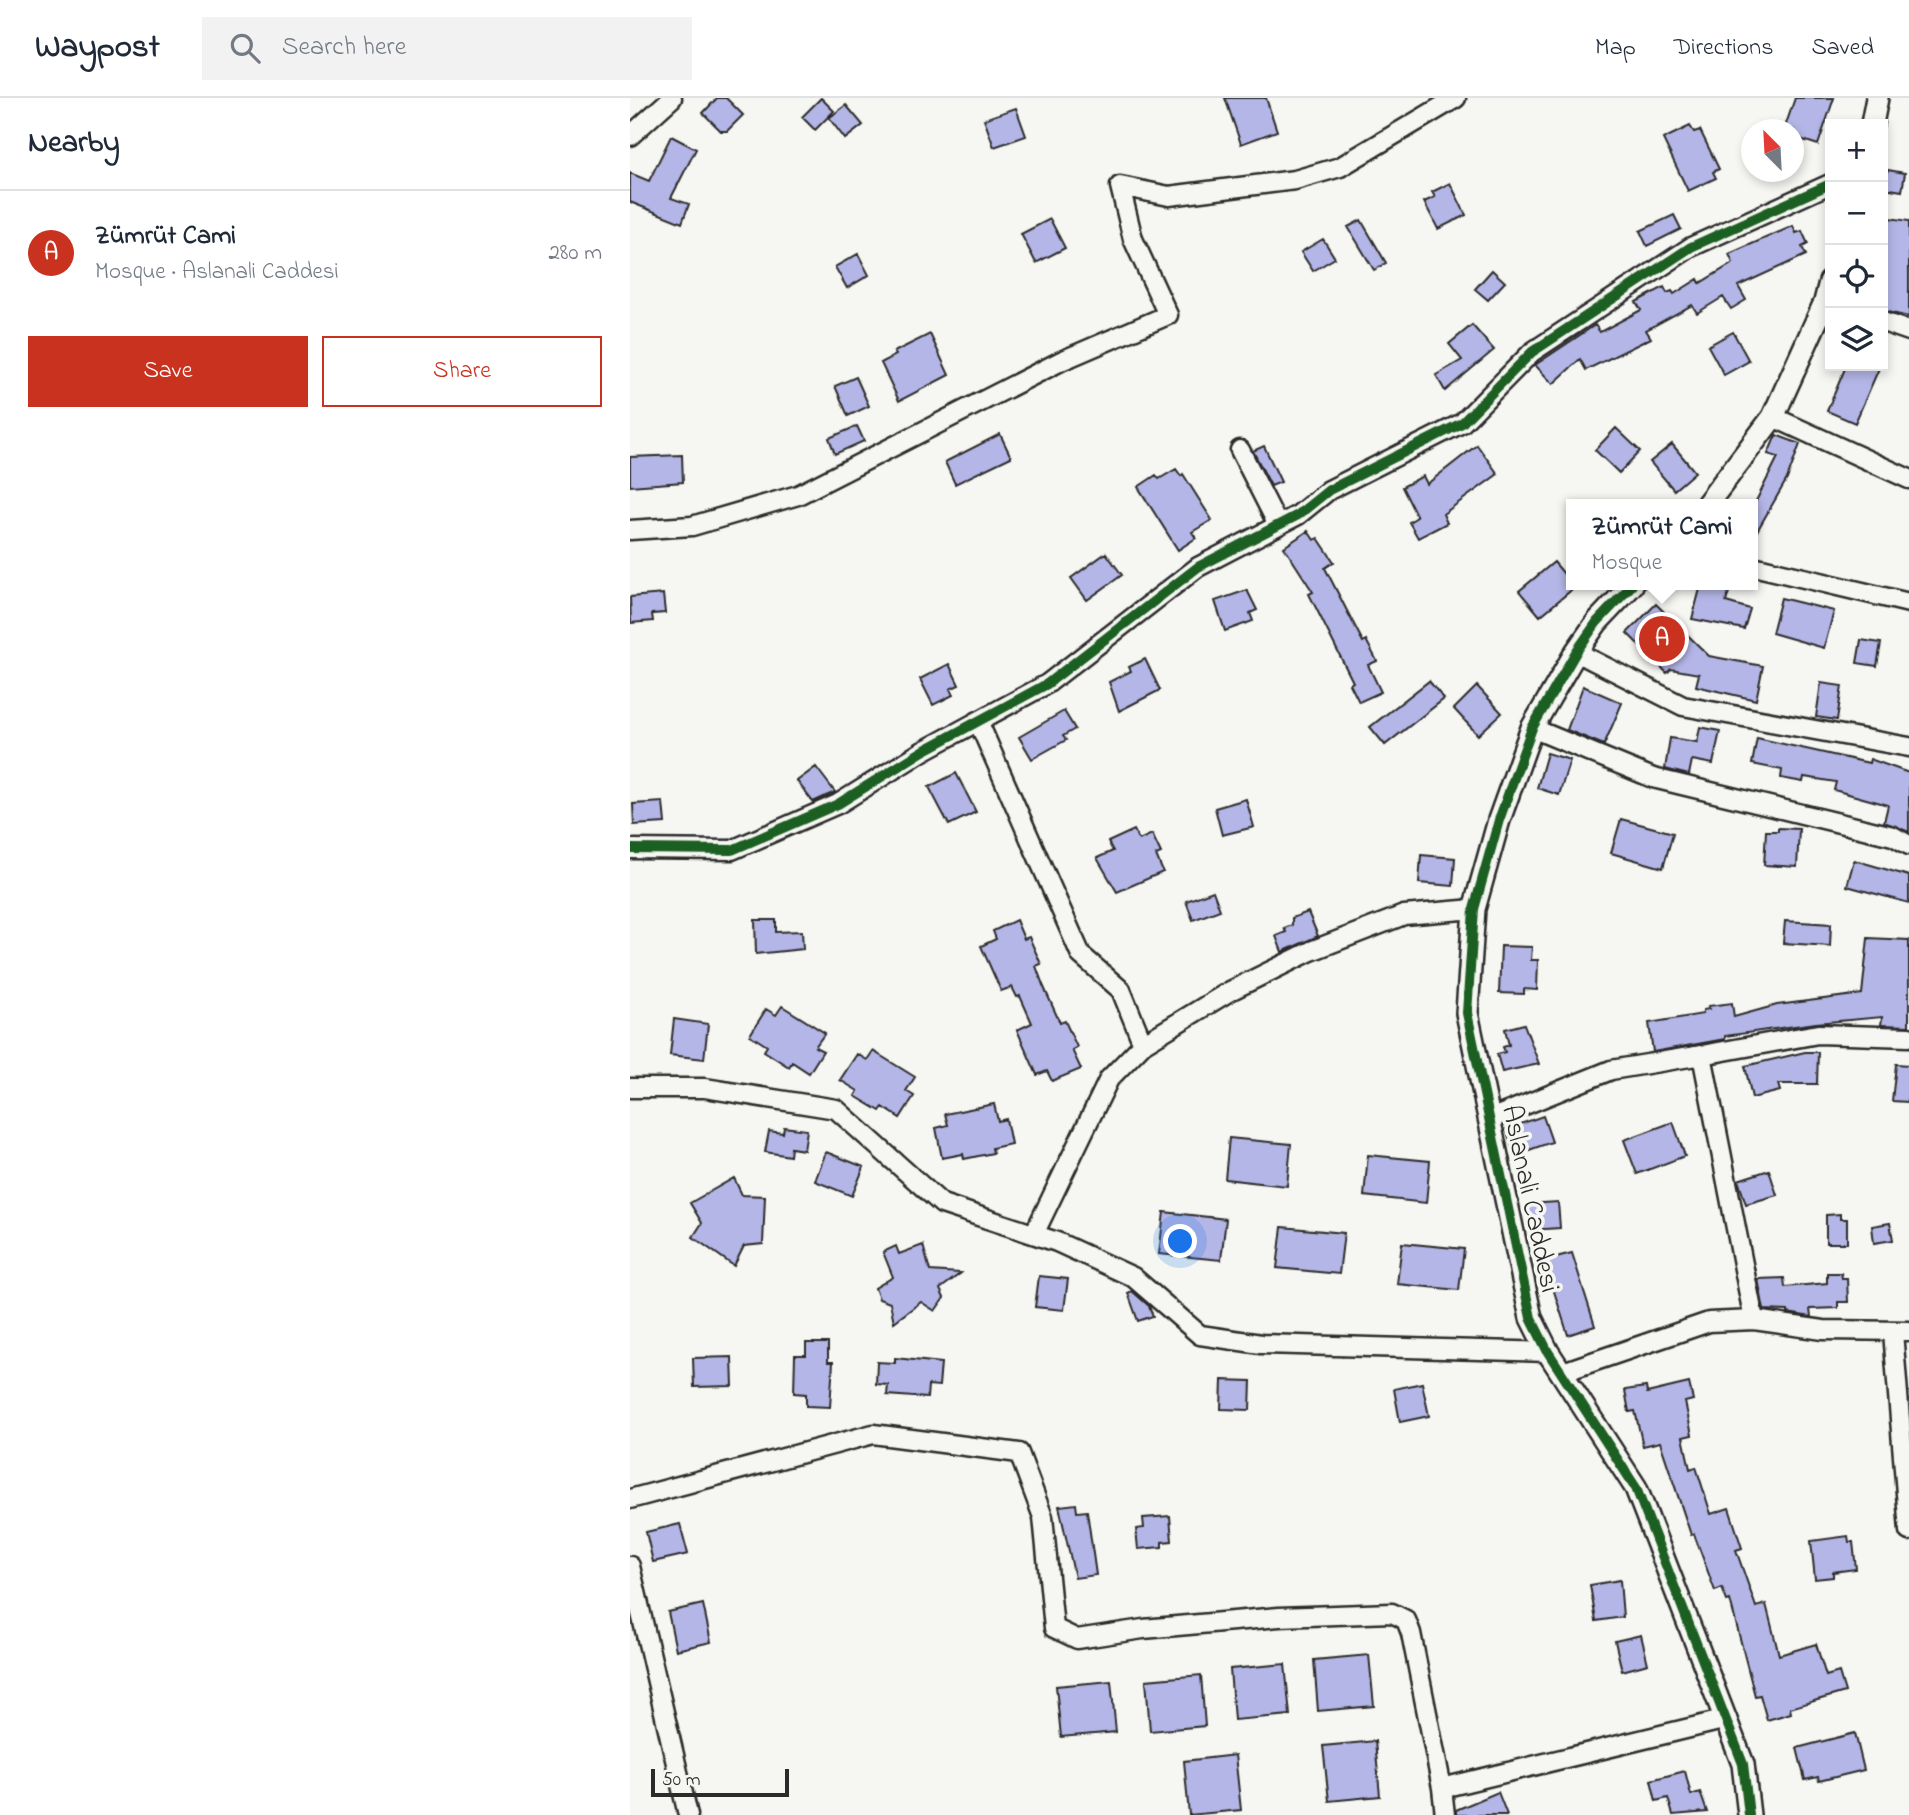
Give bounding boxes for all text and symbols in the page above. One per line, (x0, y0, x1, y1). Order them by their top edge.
search box (202, 17, 692, 80)
text: Waypost (35, 24, 160, 72)
icon: search (226, 29, 264, 67)
text: Search here (282, 29, 406, 67)
text: Map (1595, 31, 1636, 66)
text: Directions (1674, 31, 1773, 66)
text: Saved (1811, 31, 1874, 66)
north arrow (1741, 119, 1804, 182)
map controls (1825, 119, 1888, 371)
button: + (1825, 119, 1888, 182)
text: Nearby (28, 122, 120, 166)
button: − (1825, 182, 1888, 245)
text: Zümrüt Cami (95, 218, 236, 256)
text: A (44, 237, 58, 270)
text: 280 m (548, 237, 602, 270)
button: locate (1825, 245, 1888, 308)
text: Mosque · Aslanali Caddesi (95, 256, 339, 289)
button: layers (1825, 308, 1888, 371)
button: Save (28, 336, 308, 407)
button: Share (322, 336, 602, 407)
popup (1566, 499, 1758, 590)
text: Zümrüt Cami (1592, 509, 1733, 547)
text: Mosque (1592, 547, 1662, 580)
pin: A (1639, 613, 1685, 665)
street label: Aslanali Caddesi (1489, 1101, 1569, 1297)
your location (1163, 1224, 1197, 1258)
scale bar (651, 1766, 789, 1798)
text: 50 m (662, 1767, 701, 1794)

